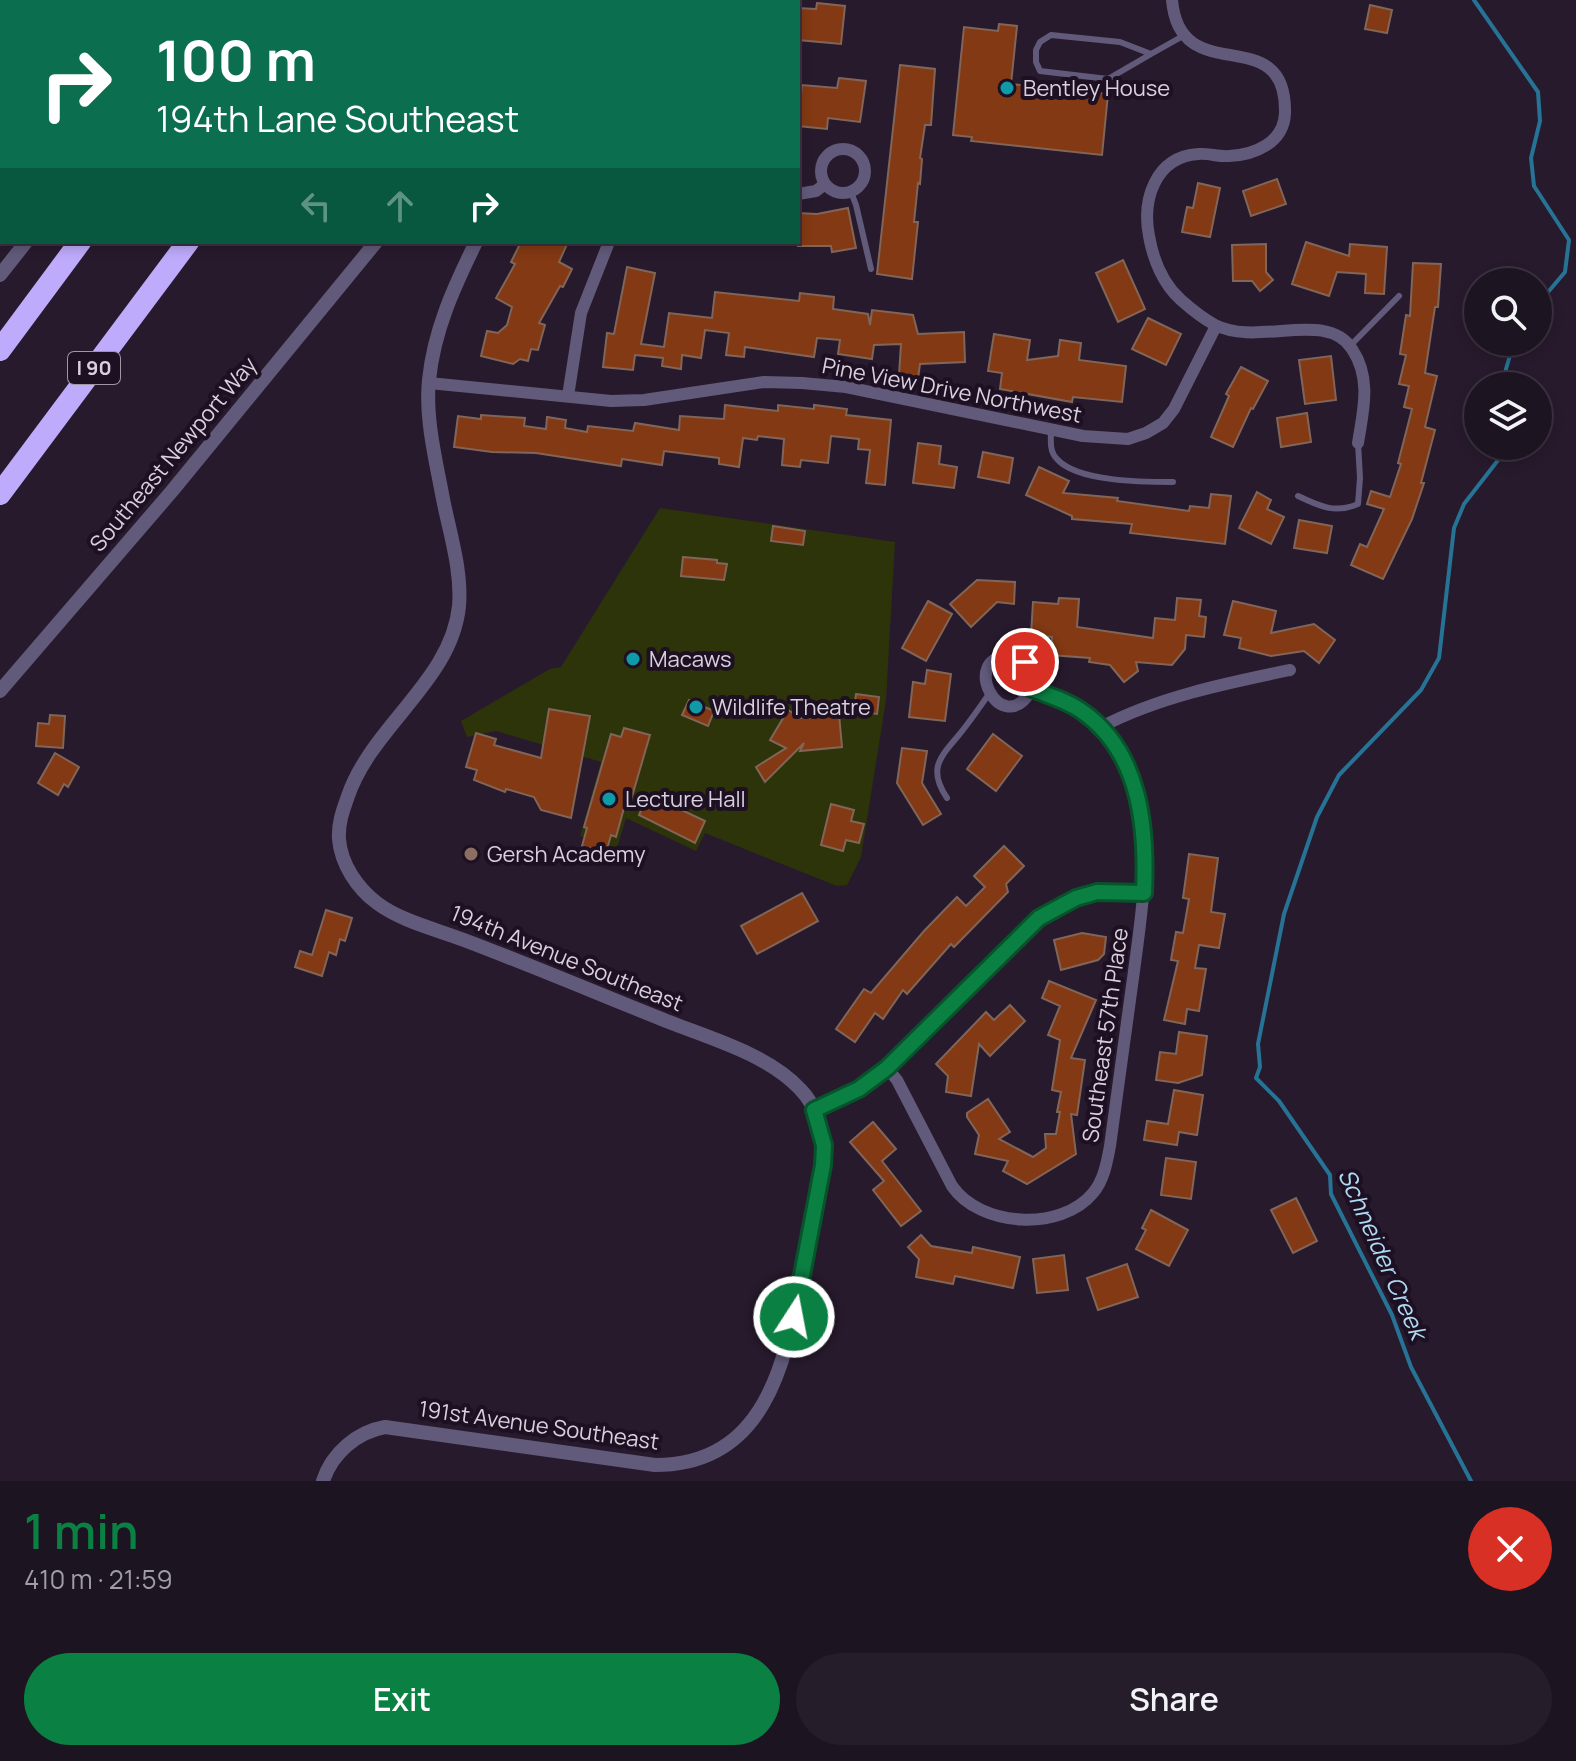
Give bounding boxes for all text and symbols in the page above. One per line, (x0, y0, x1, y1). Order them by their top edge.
text: 100 m (156, 21, 316, 98)
icon: right (24, 32, 128, 136)
place label: Bentley House (1023, 73, 1170, 103)
marker: Bentley House (998, 79, 1016, 97)
text: 194th Lane Southeast (156, 94, 519, 143)
icon: left (294, 184, 338, 228)
icon: ahead (378, 184, 422, 228)
icon: right (462, 184, 506, 228)
map controls (1464, 268, 1552, 460)
button: search (1464, 268, 1552, 356)
street label: Southeast Newport Way (83, 350, 264, 558)
street label: Pine View Drive Northwest (820, 350, 1084, 430)
road number: I 90 (68, 352, 120, 384)
button: layers (1464, 372, 1552, 460)
pin (991, 628, 1059, 696)
icon: arrive (1003, 640, 1047, 684)
place label: Macaws (649, 644, 732, 674)
marker: Macaws (624, 650, 642, 668)
place label: Wildlife Theatre (712, 692, 871, 722)
marker: Wildlife Theatre (687, 698, 705, 716)
place label: Lecture Hall (625, 784, 746, 814)
marker: Lecture Hall (600, 790, 618, 808)
place label: Gersh Academy (487, 839, 646, 869)
marker: Gersh Academy (462, 845, 480, 863)
street label: 194th Avenue Southeast (446, 898, 688, 1018)
street label: Southeast 57th Place (1075, 926, 1135, 1144)
water label: Schneider Creek (1331, 1163, 1437, 1347)
position arrow (752, 1275, 836, 1359)
street label: 191st Avenue Southeast (417, 1393, 661, 1457)
text: 1 min (24, 1498, 138, 1563)
button: close (1468, 1507, 1552, 1591)
text: 410 m · 21:59 (24, 1561, 173, 1597)
button: Exit (24, 1653, 780, 1745)
button: Share (796, 1653, 1552, 1745)

